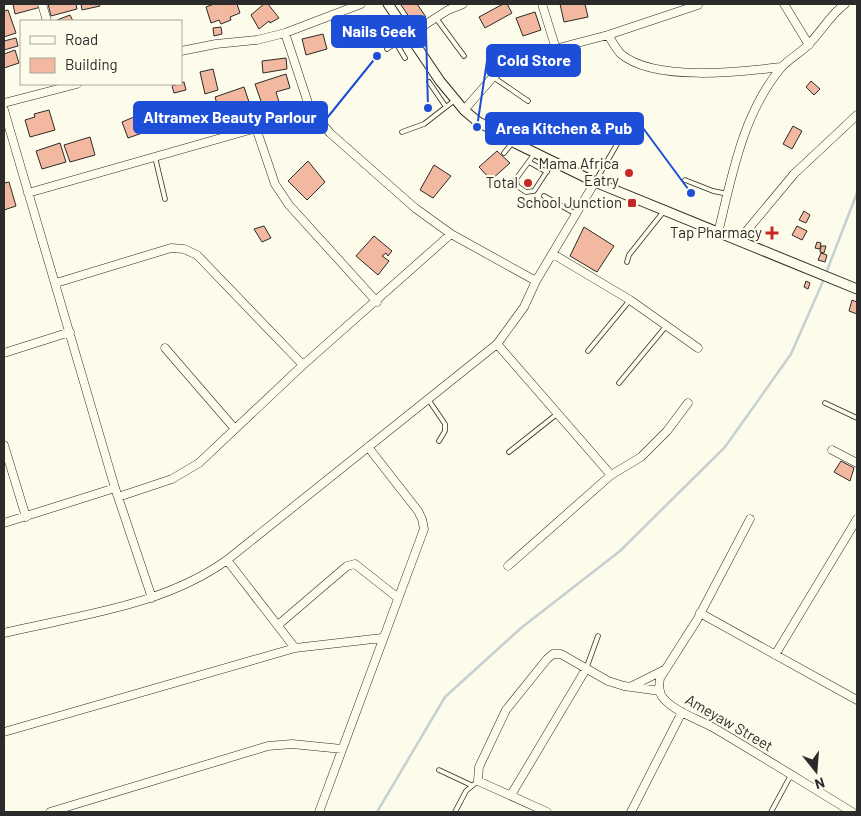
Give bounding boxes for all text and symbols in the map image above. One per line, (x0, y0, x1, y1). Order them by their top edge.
callout: Nails Geek (332, 16, 426, 47)
legend (20, 20, 182, 85)
text: Nails Geek (342, 21, 417, 40)
text: Road (65, 30, 98, 48)
callout: Cold Store (487, 45, 580, 76)
text: Cold Store (497, 50, 571, 69)
text: Building (65, 55, 118, 73)
callout: Altramex Beauty Parlour (134, 102, 327, 133)
text: Altramex Beauty Parlour (143, 107, 317, 126)
callout: Area Kitchen & Pub (486, 113, 643, 144)
text: Area Kitchen & Pub (496, 118, 632, 137)
place label: Mama Africa Eatry (539, 154, 619, 189)
marker: Mama Africa Eatry (623, 167, 635, 179)
place label: Total (486, 173, 518, 191)
marker: Total (522, 177, 534, 189)
place label: School Junction (517, 193, 622, 211)
marker: School Junction (626, 197, 638, 209)
place label: Tap Pharmacy (670, 223, 762, 241)
marker: Tap Pharmacy (766, 227, 778, 239)
street label: Ameyaw Street (682, 690, 777, 755)
north arrow (791, 746, 841, 796)
text: N (813, 774, 827, 793)

